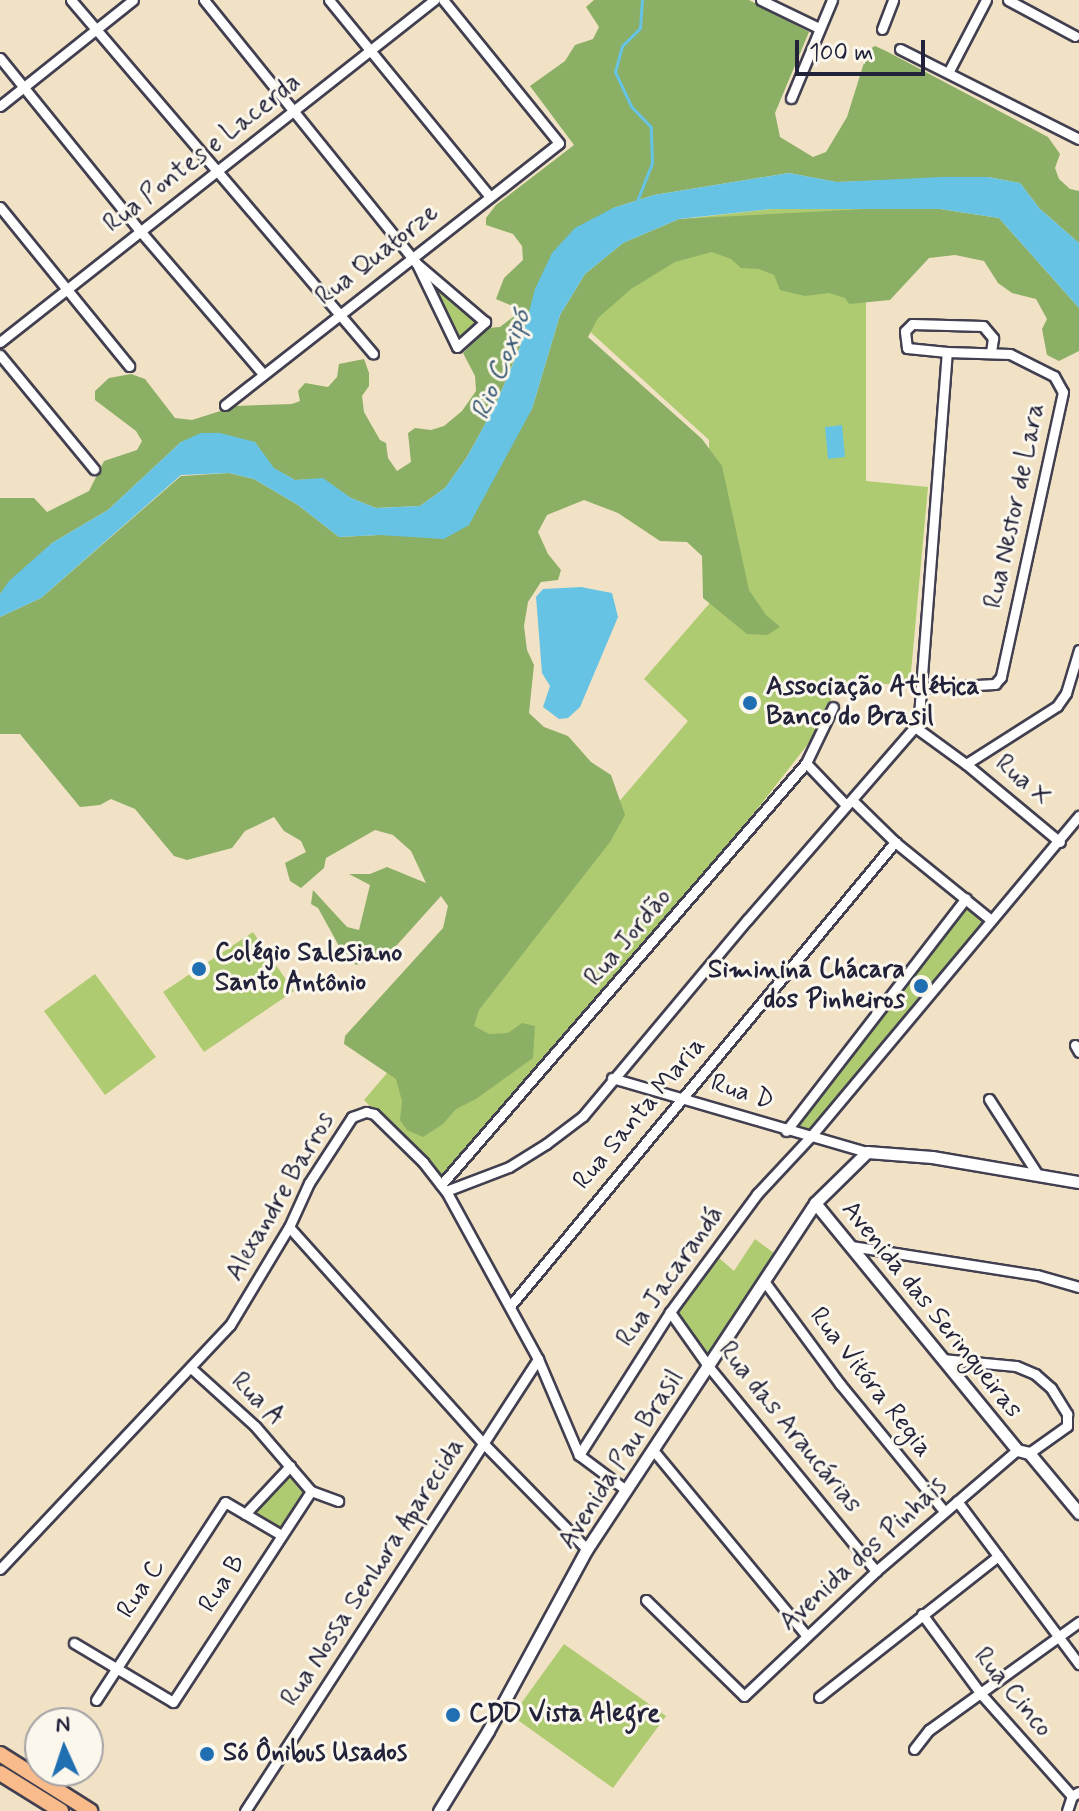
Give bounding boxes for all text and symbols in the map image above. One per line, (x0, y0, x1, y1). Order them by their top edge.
scale bar (799, 24, 929, 74)
text: 100 m (809, 38, 873, 69)
street label: Rua Pontes e Lacerda (99, 68, 307, 240)
street label: Rua Quatorze (311, 199, 445, 313)
water label: Rio Coxipó (464, 304, 540, 426)
street label: Rua Nestor de Lara (979, 402, 1053, 610)
place label: Associação Atlética Banco do Brasil (766, 672, 980, 734)
marker: Associação Atlética Banco do Brasil (741, 694, 759, 712)
street label: Rua X (988, 749, 1056, 813)
street label: Rua Jordão (579, 882, 679, 994)
place label: Colégio Salesiano Santo Antônio (215, 938, 398, 1000)
place label: Siminina Chácara dos Pinheiros (703, 955, 905, 1016)
marker: Colégio Salesiano Santo Antônio (190, 960, 208, 978)
marker: Siminina Chácara dos Pinheiros (912, 977, 930, 995)
street label: Rua Santa Maria (567, 1032, 713, 1196)
street label: Rua D (706, 1068, 778, 1118)
street label: Alexandre Barros (221, 1108, 341, 1286)
street label: Avenida das Seringueiras (830, 1191, 1032, 1429)
street label: Rua Jacarandá (611, 1200, 731, 1354)
street label: Rua Vitóra Regia (801, 1301, 939, 1465)
street label: Rua das Araucárias (711, 1337, 867, 1519)
street label: Rua A (223, 1367, 291, 1433)
street label: Avenida Pau Brasil (554, 1367, 690, 1553)
street label: Rua Nossa Senhora Aparecida (275, 1432, 473, 1714)
street label: Avenida dos Pinhais (774, 1472, 954, 1638)
street label: Rua B (193, 1549, 253, 1619)
street label: Rua C (111, 1553, 173, 1625)
street label: Rua Cinco (966, 1642, 1058, 1744)
place label: CDD Vista Alegre (469, 1699, 660, 1731)
marker: CDD Vista Alegre (444, 1706, 462, 1724)
north arrow (24, 1707, 104, 1787)
text: N (55, 1711, 71, 1739)
place label: Só Ônibus Usados (223, 1738, 407, 1770)
marker: Só Ônibus Usados (198, 1745, 216, 1763)

